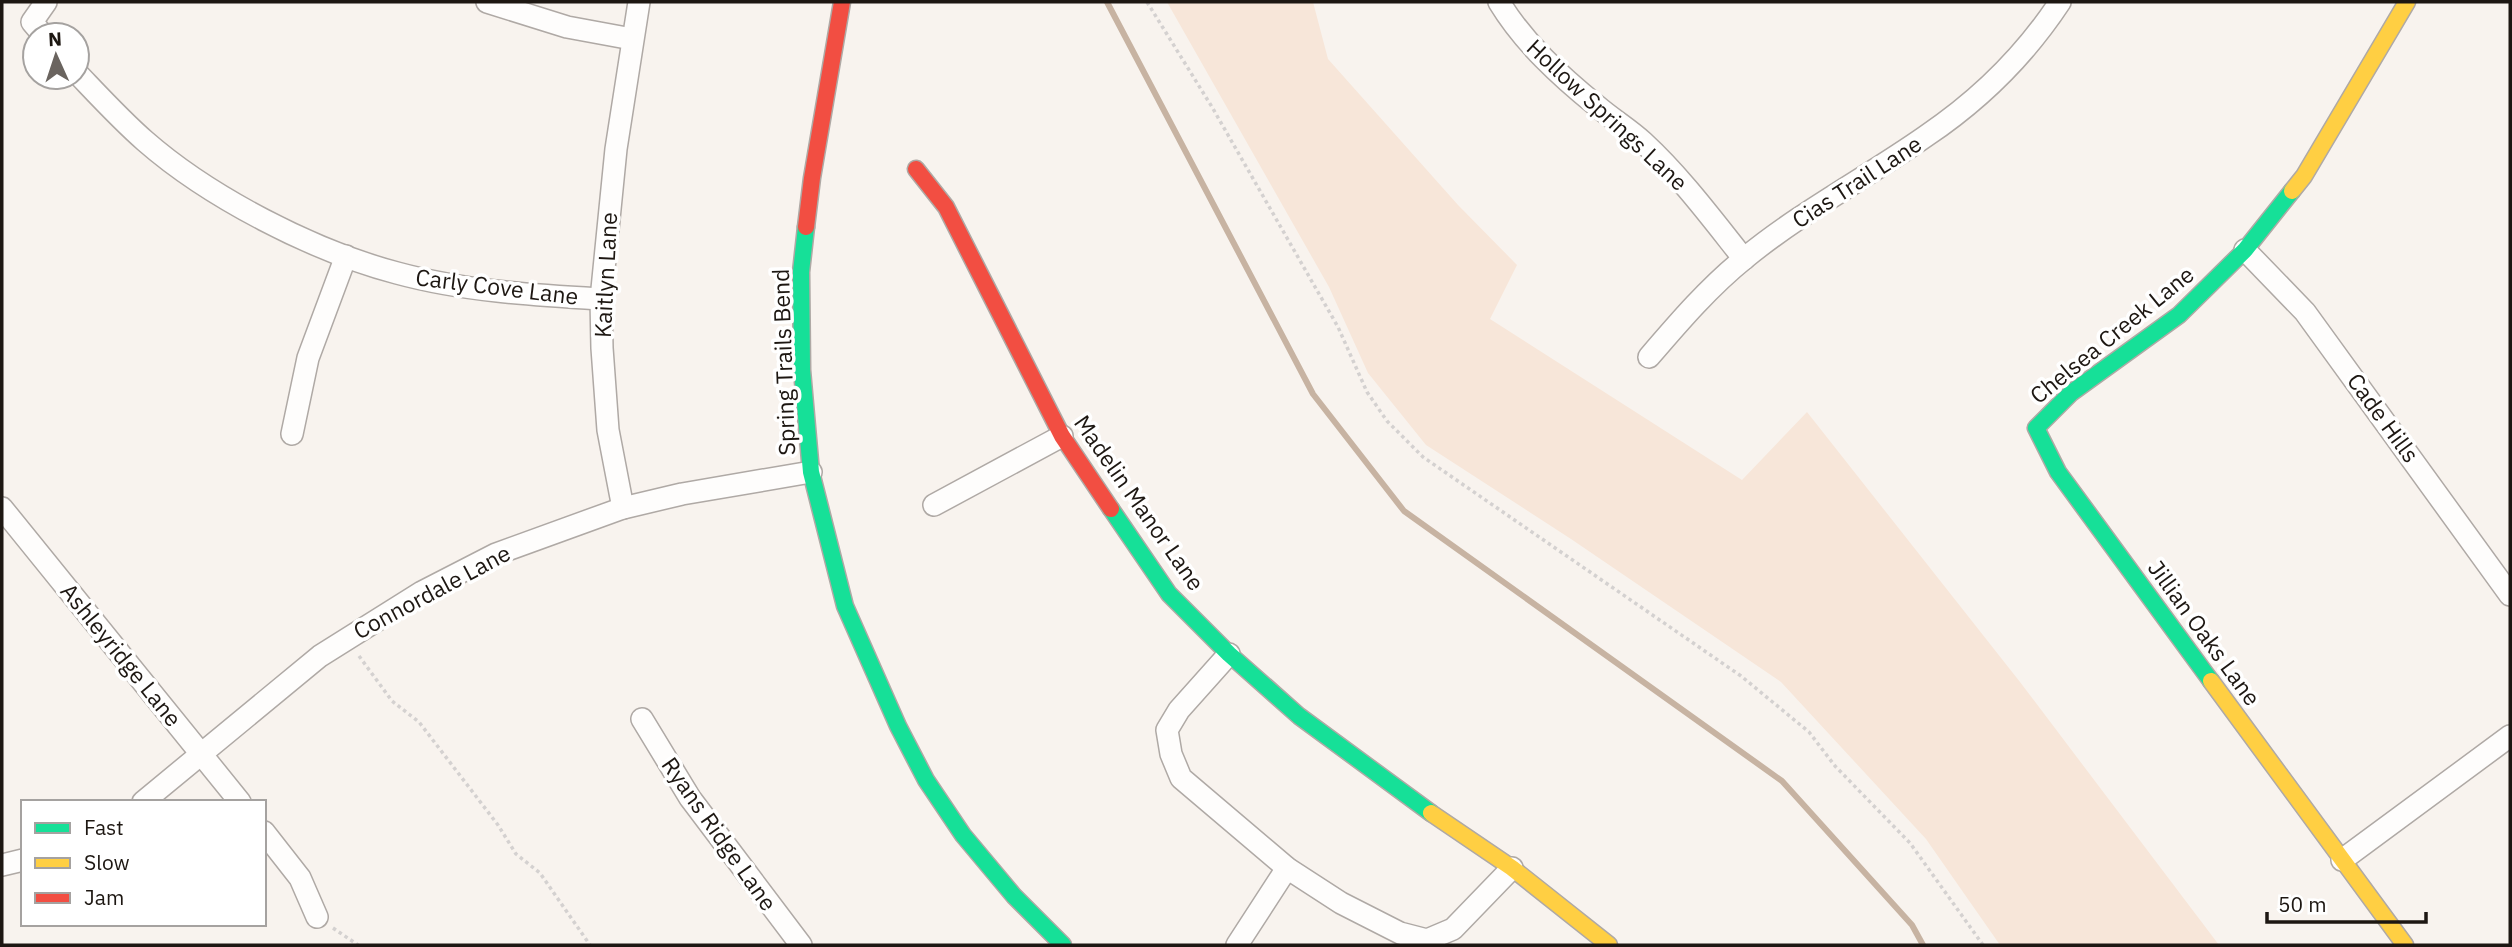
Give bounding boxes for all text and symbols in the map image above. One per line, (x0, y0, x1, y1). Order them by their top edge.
north arrow (21, 21, 91, 91)
text: N (48, 27, 63, 51)
street label: Hollow Springs Lane (1521, 32, 1695, 197)
street label: Cias Trail Lane (1786, 128, 1927, 234)
street label: Kaitlyn Lane (587, 211, 623, 339)
street label: Chelsea Creek Lane (2023, 259, 2200, 410)
street label: Carly Cove Lane (414, 261, 580, 311)
street label: Spring Trails Bend (765, 268, 801, 456)
street label: Cade Hills (2341, 367, 2426, 468)
street label: Madelin Manor Lane (1068, 409, 1212, 596)
street label: Connordale Lane (348, 537, 515, 645)
street label: Jillian Oaks Lane (2142, 554, 2268, 711)
street label: Ashleyridge Lane (55, 576, 189, 732)
street label: Ryans Ridge Lane (656, 751, 784, 916)
legend (21, 800, 266, 926)
text: Fast (84, 813, 124, 841)
text: Slow (84, 848, 130, 876)
scale bar (2267, 880, 2426, 924)
text: Jam (84, 883, 124, 911)
text: 50 m (2278, 890, 2327, 918)

